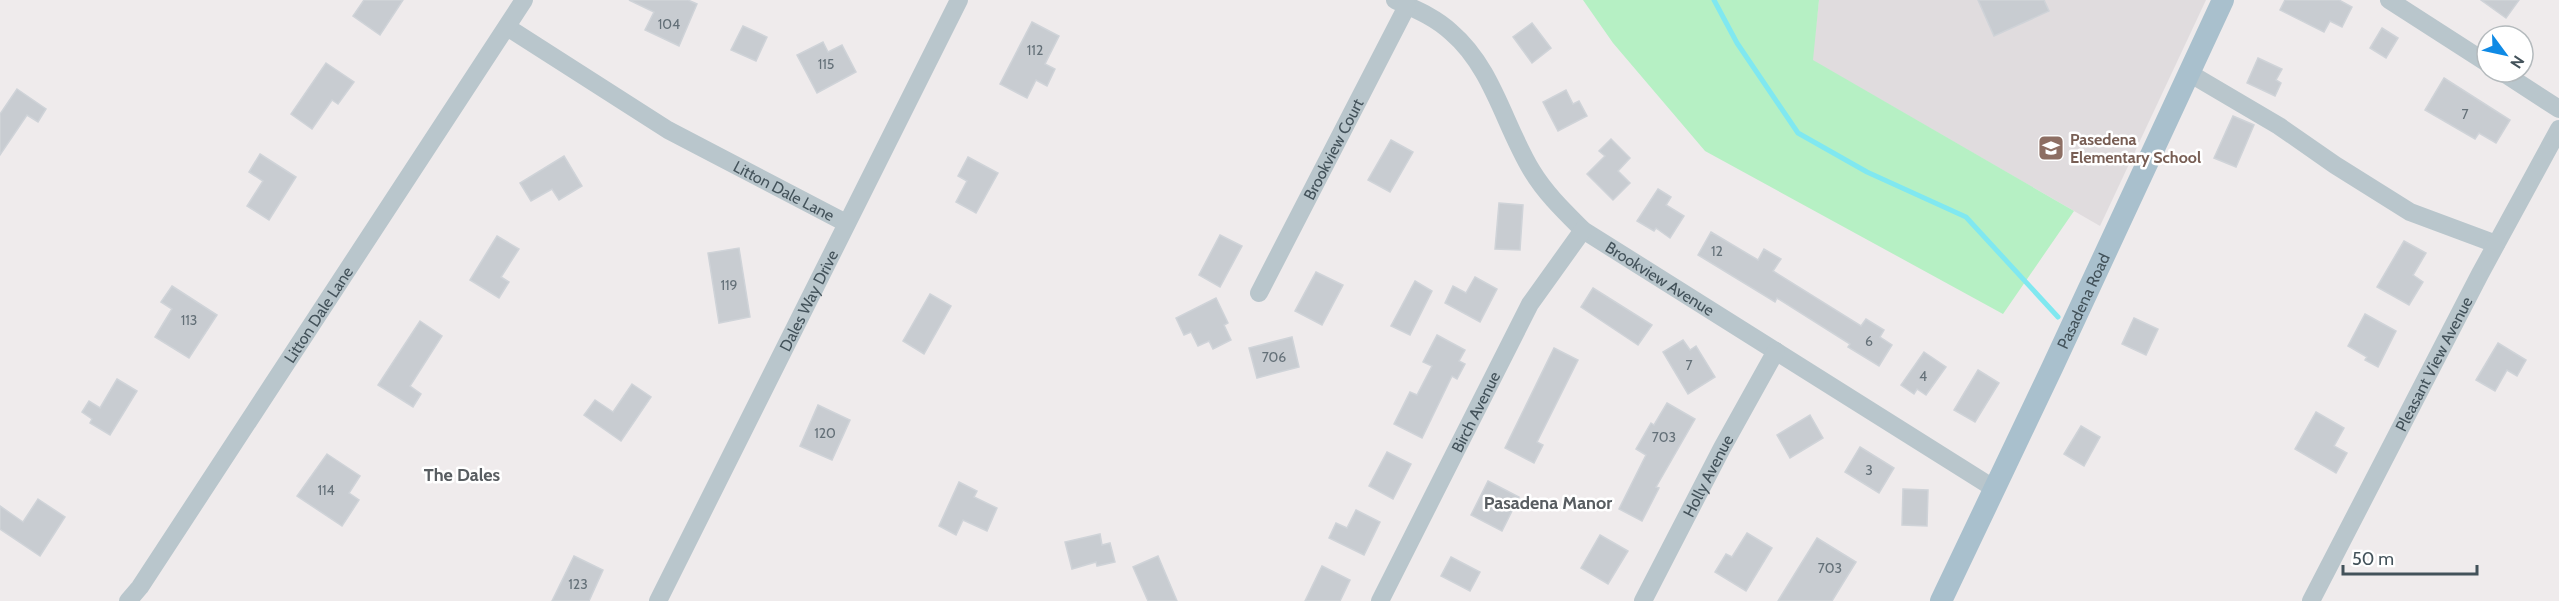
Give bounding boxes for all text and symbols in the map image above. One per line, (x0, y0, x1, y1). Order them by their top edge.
house number: 104 (658, 15, 680, 33)
north arrow (2475, 24, 2535, 84)
house number: 112 (1027, 41, 1043, 59)
text: N (2506, 52, 2528, 72)
house number: 115 (818, 55, 834, 73)
street label: Brookview Court (1299, 95, 1367, 203)
house number: 7 (2461, 105, 2469, 123)
place label: Pasedena Elementary School (2070, 130, 2201, 167)
school or university icon: Pasedena Elementary School (2036, 133, 2066, 163)
street label: Litton Dale Lane (730, 156, 838, 225)
street label: Brookview Avenue (1602, 237, 1718, 320)
house number: 12 (1711, 242, 1723, 260)
street label: Dales Way Drive (775, 247, 842, 354)
street label: Pasadena Road (2053, 250, 2113, 352)
street label: Litton Dale Lane (280, 263, 357, 366)
house number: 119 (720, 276, 738, 294)
street label: Pleasant View Avenue (2391, 293, 2476, 434)
house number: 113 (181, 311, 197, 329)
house number: 6 (1865, 332, 1873, 350)
house number: 706 (1262, 348, 1286, 366)
house number: 7 (1685, 356, 1693, 374)
house number: 4 (1919, 367, 1927, 385)
street label: Birch Avenue (1447, 368, 1504, 455)
house number: 120 (814, 424, 836, 442)
house number: 703 (1652, 428, 1676, 446)
street label: Holly Avenue (1679, 431, 1737, 520)
house number: 3 (1865, 461, 1873, 479)
district label: The Dales (424, 464, 501, 486)
house number: 114 (317, 481, 335, 499)
district label: Pasadena Manor (1484, 492, 1612, 514)
scale bar (2343, 538, 2476, 576)
text: 50 m (2352, 548, 2394, 570)
house number: 703 (1818, 559, 1842, 577)
house number: 123 (568, 575, 588, 593)

